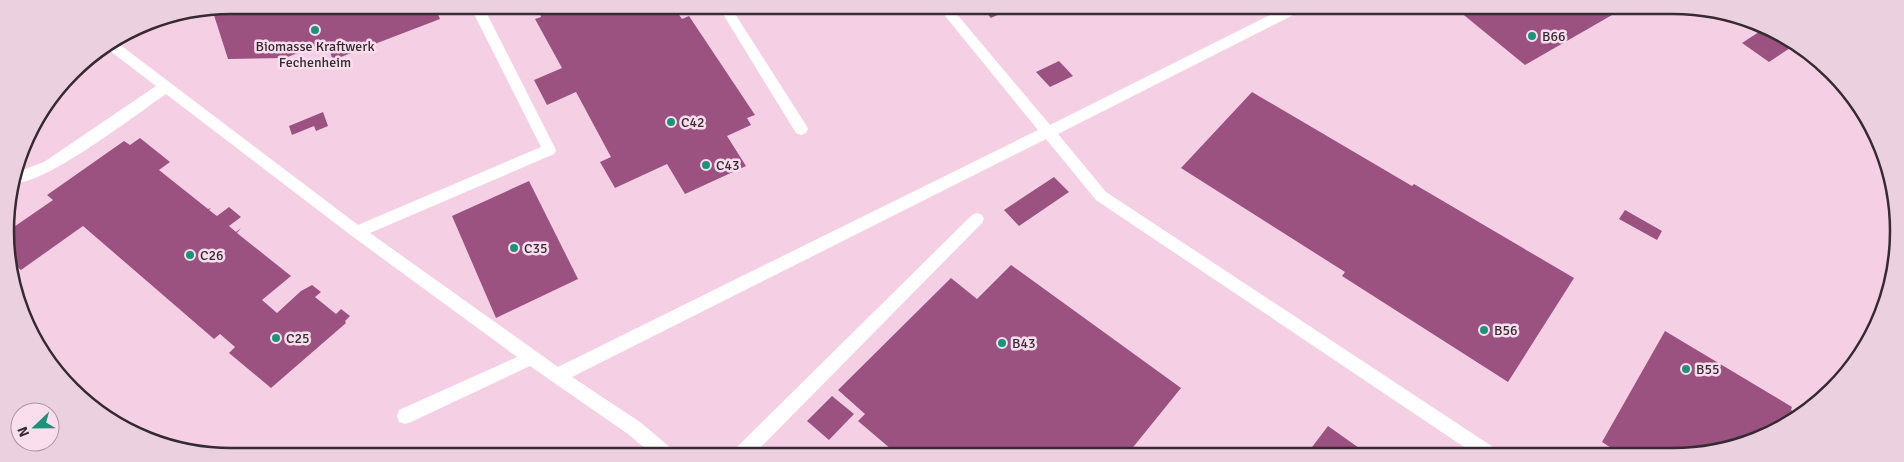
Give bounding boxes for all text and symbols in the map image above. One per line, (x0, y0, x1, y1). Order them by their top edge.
marker: Biomasse Kraftwerk Fechenheim (309, 24, 321, 36)
place label: B66 (1542, 28, 1566, 45)
marker: B66 (1526, 30, 1538, 42)
place label: Biomasse Kraftwerk Fechenheim (256, 38, 374, 71)
place label: C42 (681, 114, 705, 131)
marker: C42 (665, 116, 677, 128)
place label: C43 (716, 157, 740, 174)
marker: C43 (700, 159, 712, 171)
place label: C35 (524, 240, 548, 257)
marker: C35 (508, 242, 520, 254)
place label: C26 (200, 247, 224, 264)
marker: C26 (184, 249, 196, 261)
place label: B56 (1494, 322, 1518, 339)
marker: B56 (1478, 324, 1490, 336)
place label: C25 (286, 330, 310, 347)
marker: C25 (270, 332, 282, 344)
place label: B43 (1012, 335, 1036, 352)
marker: B43 (996, 337, 1008, 349)
place label: B55 (1696, 361, 1720, 378)
marker: B55 (1680, 363, 1692, 375)
north arrow (10, 402, 60, 452)
text: N (14, 424, 33, 439)

